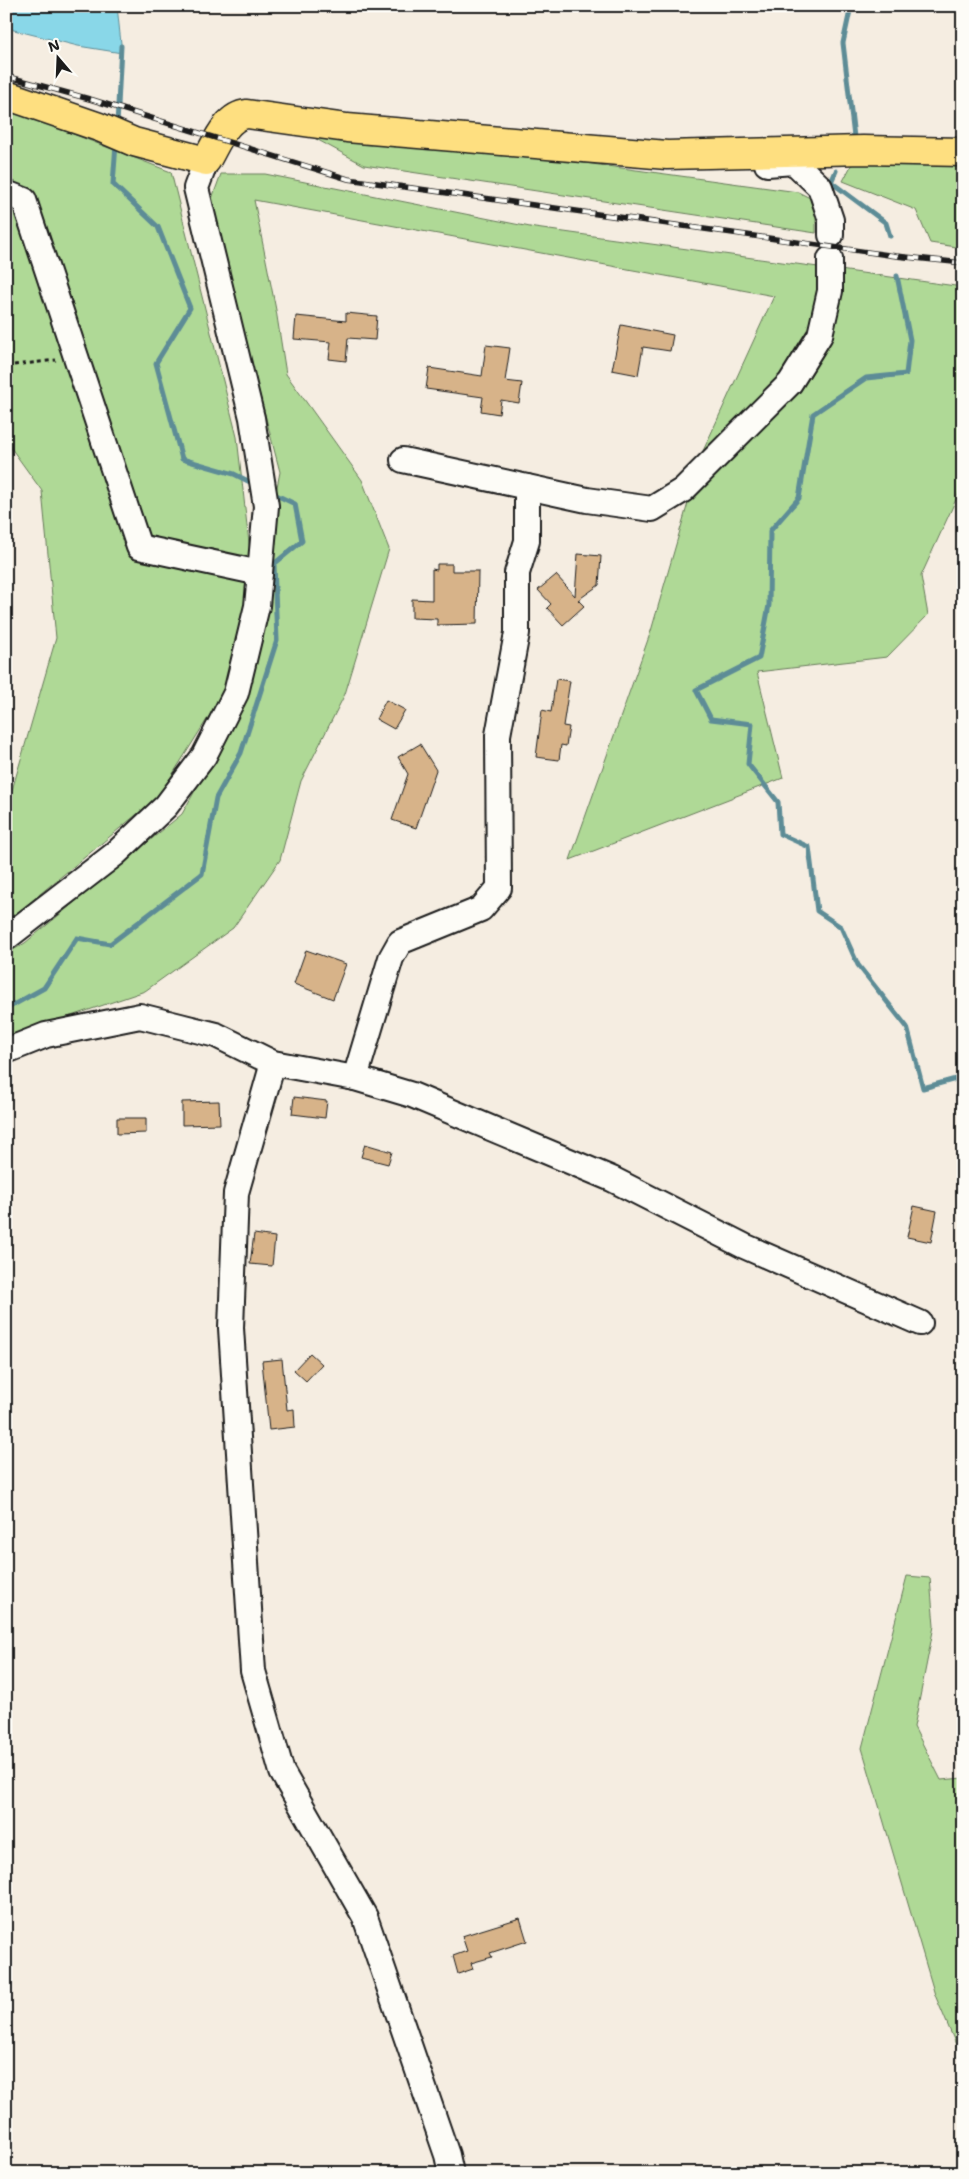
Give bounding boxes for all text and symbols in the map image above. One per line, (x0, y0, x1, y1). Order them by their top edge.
north arrow (32, 32, 82, 82)
text: N (46, 35, 62, 56)

